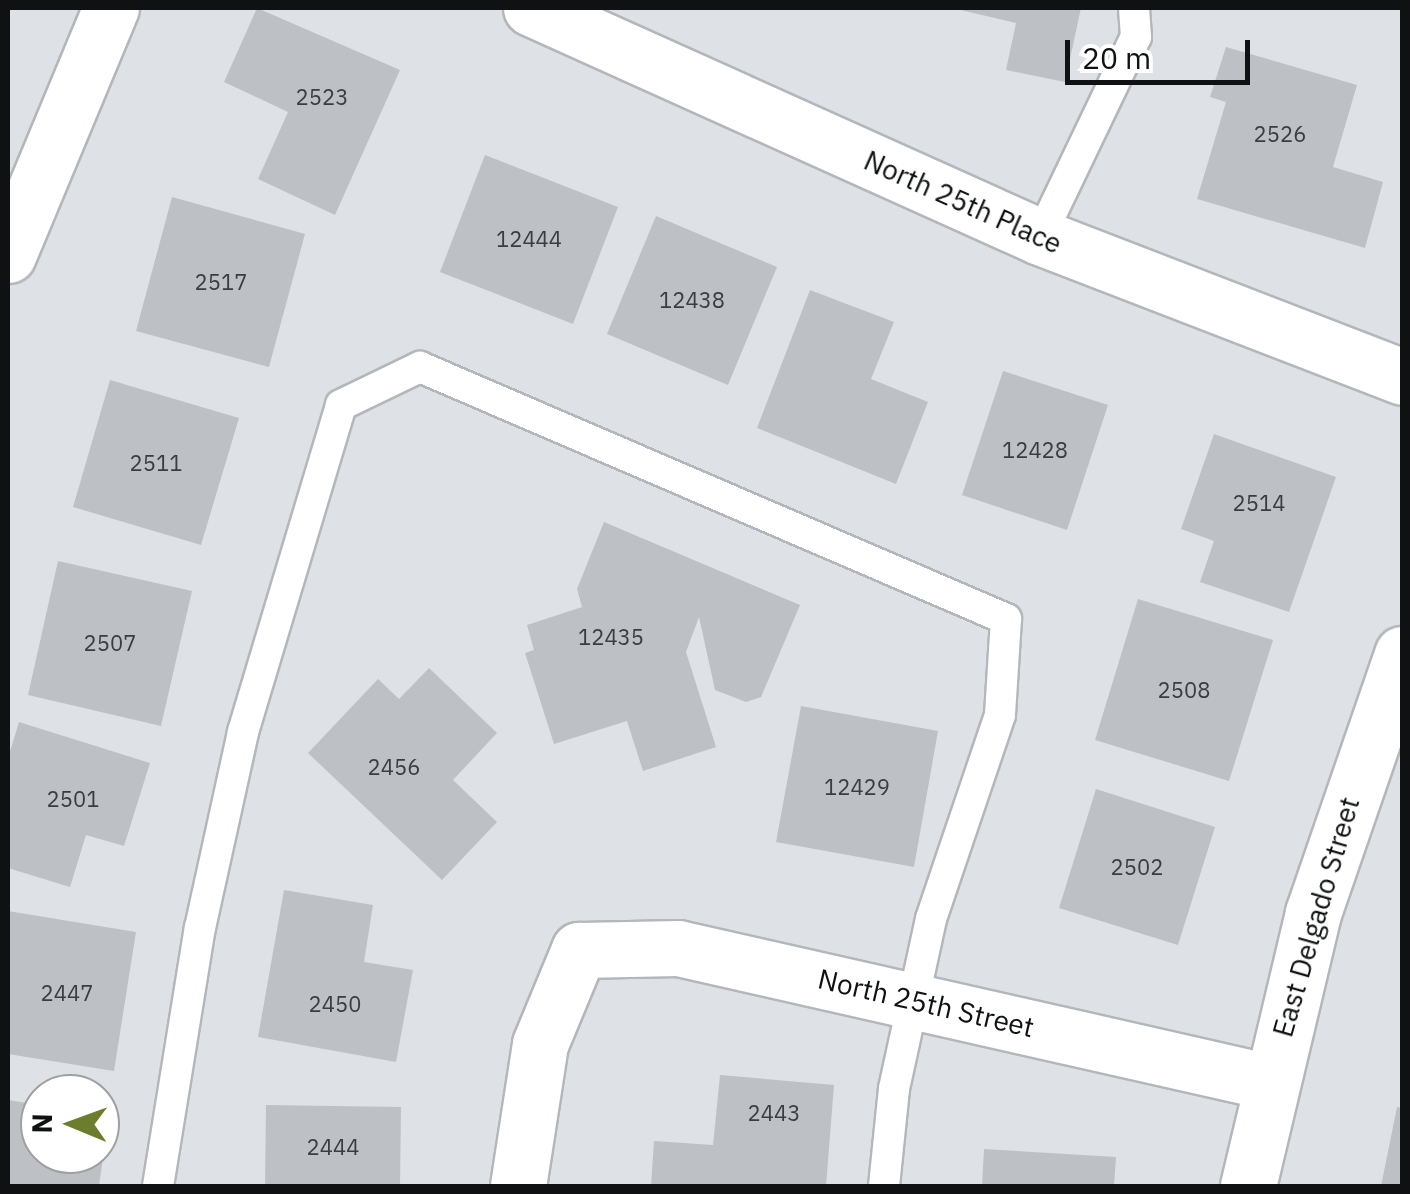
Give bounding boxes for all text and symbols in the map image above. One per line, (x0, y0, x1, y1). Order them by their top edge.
scale bar (1070, 20, 1255, 82)
text: 20 m (1082, 38, 1151, 77)
house number: 2523 (296, 84, 348, 110)
house number: 2526 (1254, 121, 1306, 147)
street label: North 25th Place (859, 143, 1067, 261)
house number: 12444 (496, 226, 562, 252)
house number: 2517 (195, 269, 247, 295)
house number: 12438 (659, 287, 725, 313)
house number: 12428 (1002, 437, 1068, 463)
house number: 2511 (130, 450, 182, 476)
house number: 2514 (1233, 490, 1285, 516)
house number: 12435 (578, 624, 644, 650)
house number: 2507 (84, 630, 136, 656)
house number: 2508 (1158, 677, 1210, 703)
house number: 2456 (368, 754, 420, 780)
house number: 12429 (824, 774, 890, 800)
house number: 2501 (47, 786, 99, 812)
street label: East Delgado Street (1266, 793, 1366, 1041)
house number: 2502 (1111, 854, 1163, 880)
street label: North 25th Street (815, 962, 1037, 1044)
house number: 2447 (41, 980, 93, 1006)
house number: 2450 (309, 991, 361, 1017)
north arrow (20, 1074, 120, 1174)
house number: 2443 (748, 1100, 800, 1126)
text: N (23, 1113, 60, 1134)
house number: 2444 (307, 1134, 359, 1160)

